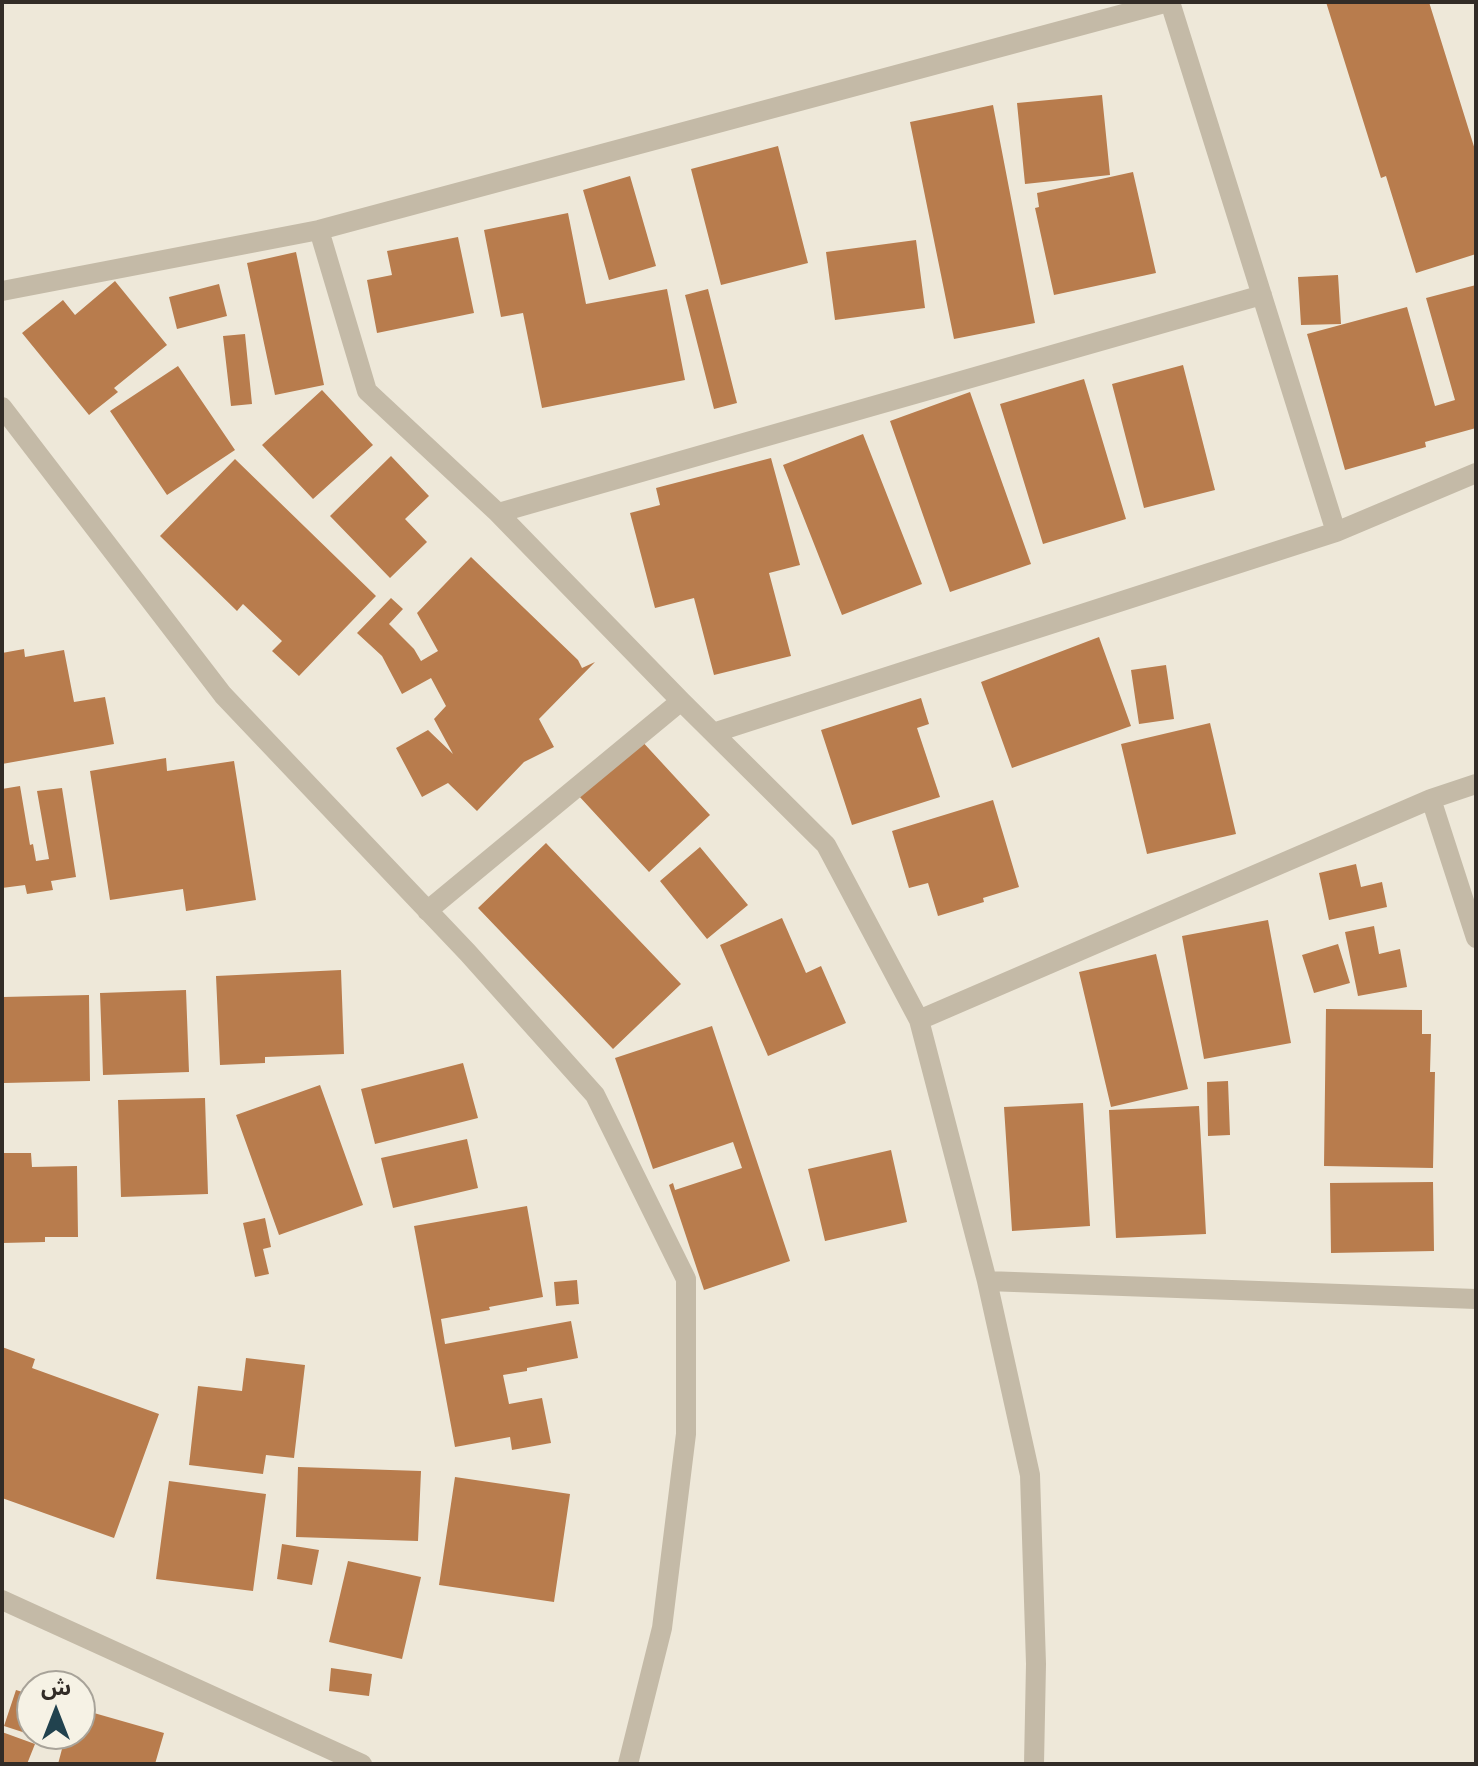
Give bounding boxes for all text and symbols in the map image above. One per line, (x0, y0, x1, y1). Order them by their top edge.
north arrow (16, 1670, 96, 1750)
text: ش (41, 1675, 71, 1700)

